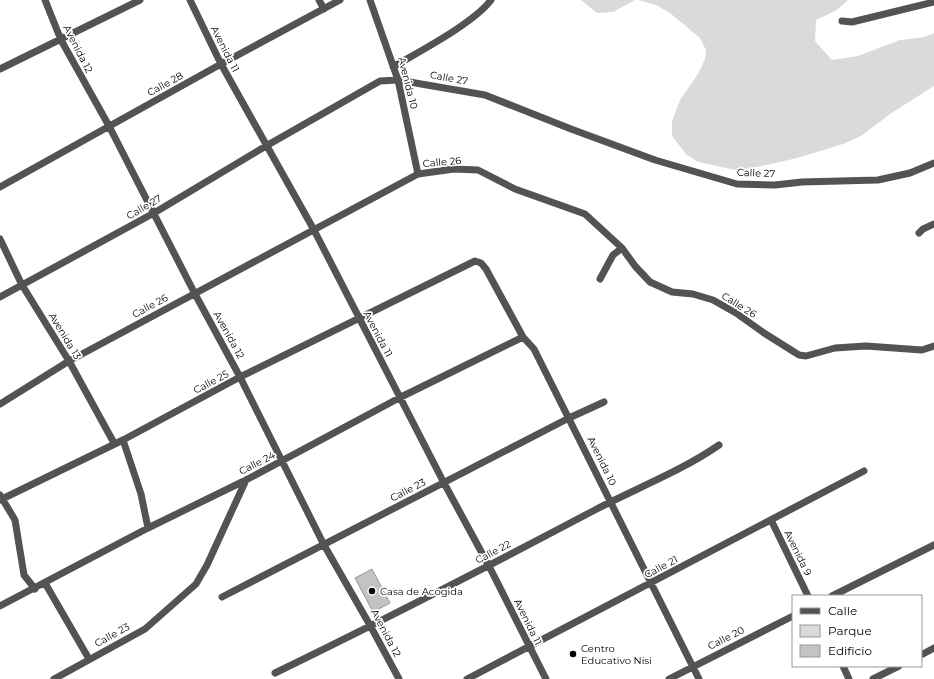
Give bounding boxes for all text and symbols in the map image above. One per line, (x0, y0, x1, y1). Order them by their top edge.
street label: Avenida 12 (60, 23, 96, 76)
street label: Avenida 11 (208, 24, 242, 74)
street label: Avenida 10 (395, 56, 421, 111)
street label: Calle 27 (429, 68, 469, 88)
street label: Calle 28 (145, 69, 185, 99)
street label: Calle 26 (422, 154, 462, 170)
street label: Calle 27 (737, 166, 776, 180)
street label: Calle 27 (124, 192, 164, 222)
street label: Calle 26 (719, 289, 759, 321)
street label: Calle 26 (130, 291, 170, 321)
street label: Avenida 12 (211, 309, 248, 361)
street label: Avenida 11 (360, 309, 396, 359)
street label: Avenida 13 (46, 310, 84, 362)
street label: Calle 25 (191, 367, 231, 397)
street label: Avenida 10 (584, 434, 620, 488)
street label: Calle 24 (237, 448, 278, 478)
street label: Calle 23 (388, 475, 428, 504)
street label: Avenida 9 (781, 528, 815, 578)
street label: Calle 22 (473, 537, 513, 567)
street label: Calle 21 (642, 553, 680, 581)
place label: Casa de Acogida (380, 585, 463, 598)
marker: Casa de Acogida (367, 586, 377, 596)
legend (792, 595, 922, 667)
street label: Avenida 11 (511, 597, 545, 647)
text: Calle (828, 603, 857, 618)
street label: Avenida 12 (368, 607, 404, 659)
street label: Calle 23 (92, 620, 132, 650)
street label: Calle 20 (706, 623, 747, 653)
text: Parque (828, 623, 872, 638)
place label: Centro Educativo Nisi (581, 642, 652, 667)
text: Edificio (828, 643, 872, 658)
marker: Centro Educativo Nisi (568, 649, 578, 659)

